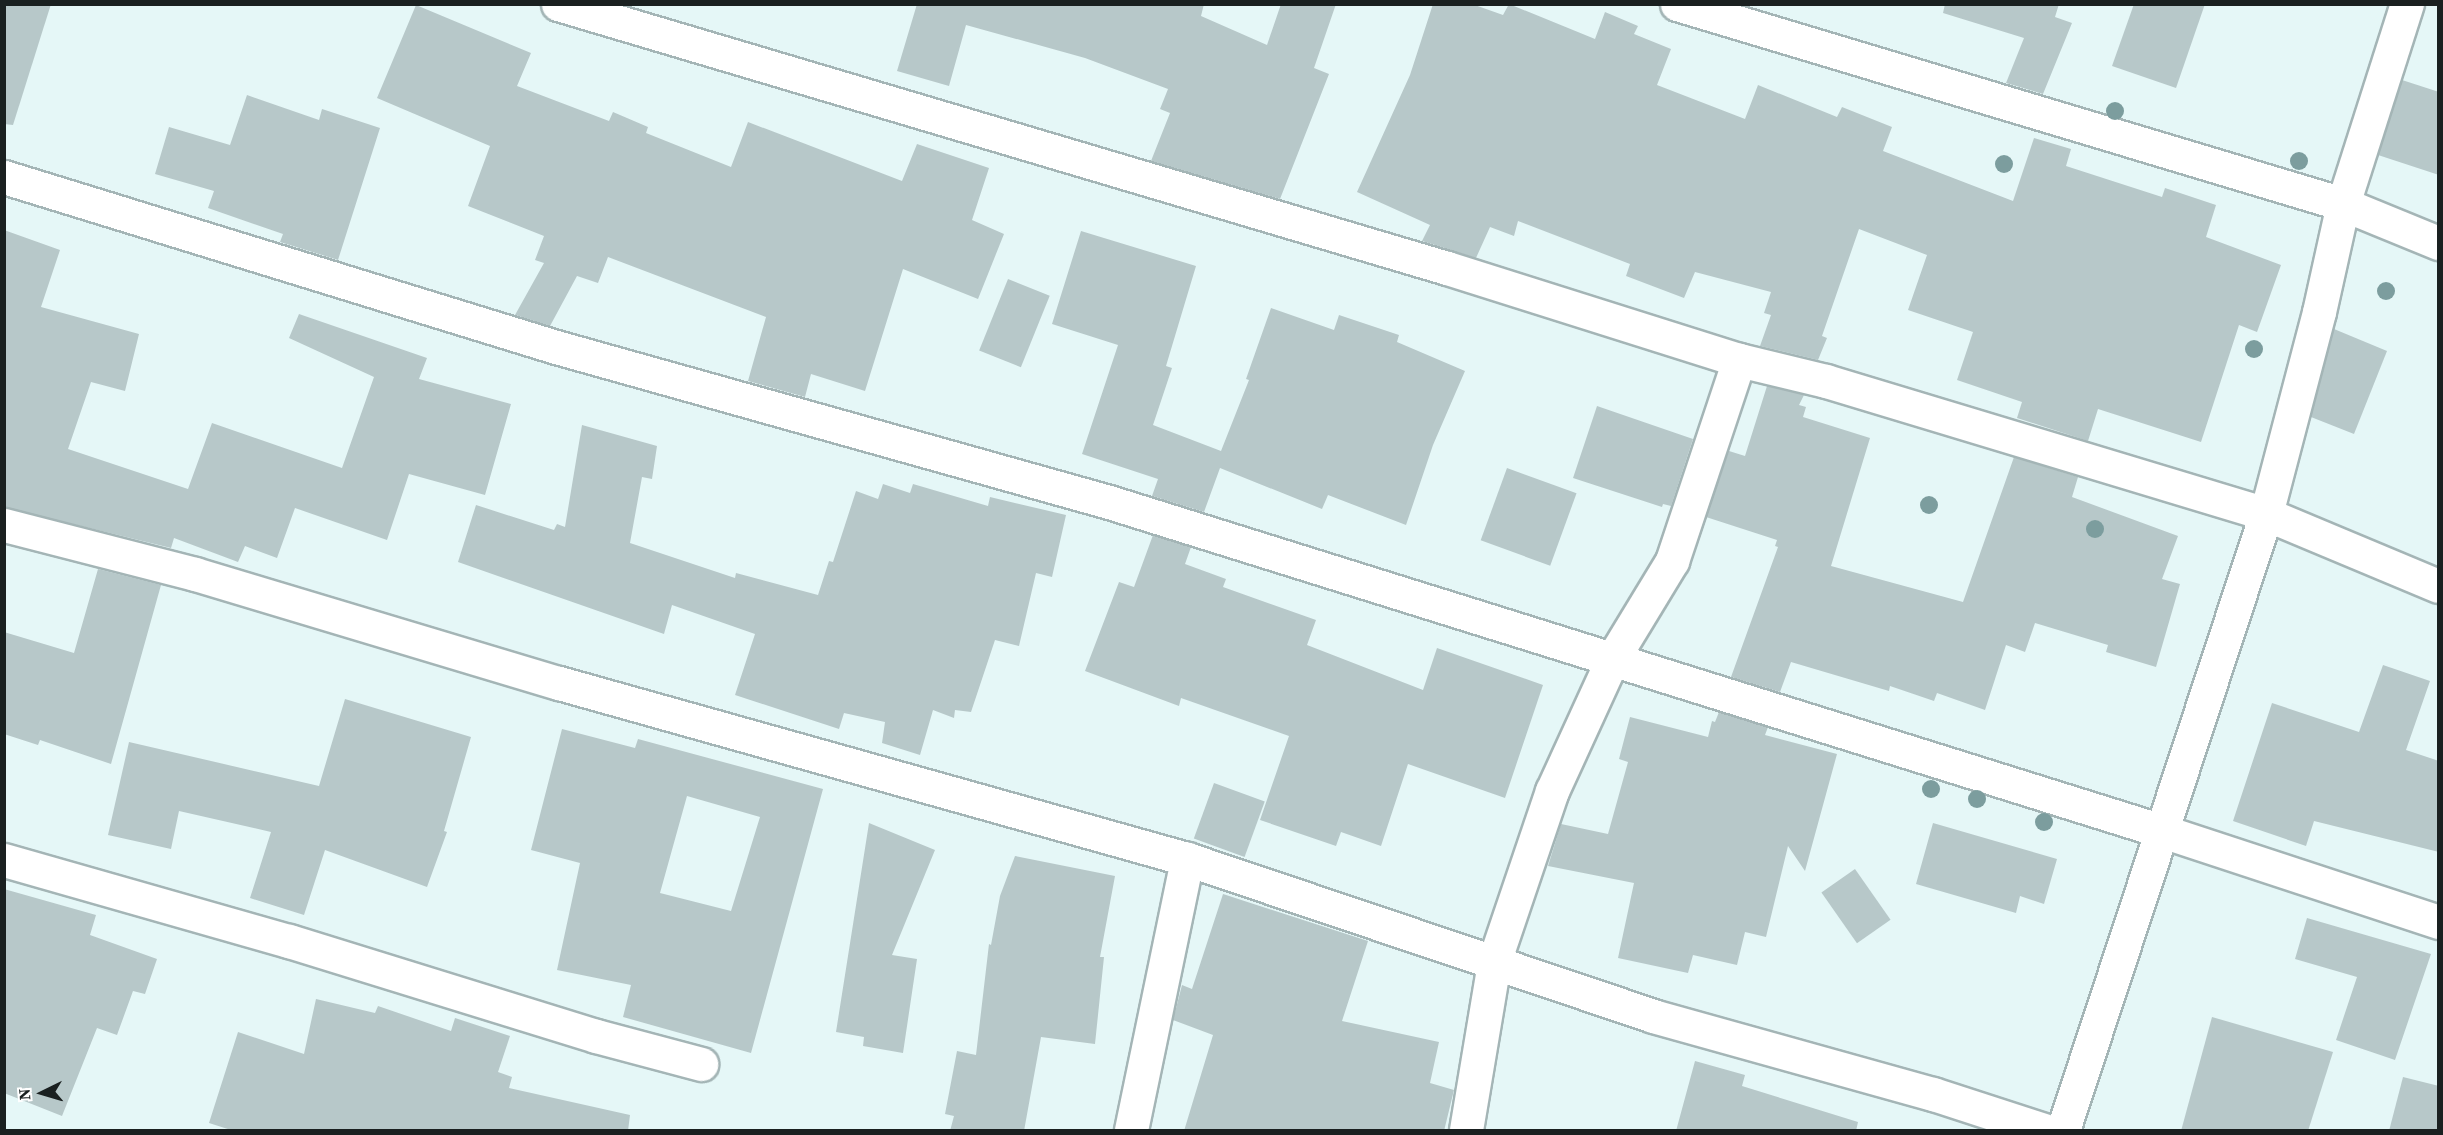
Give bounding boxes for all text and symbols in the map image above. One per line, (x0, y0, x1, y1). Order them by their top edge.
north arrow (12, 1063, 72, 1123)
text: N (13, 1088, 36, 1101)

